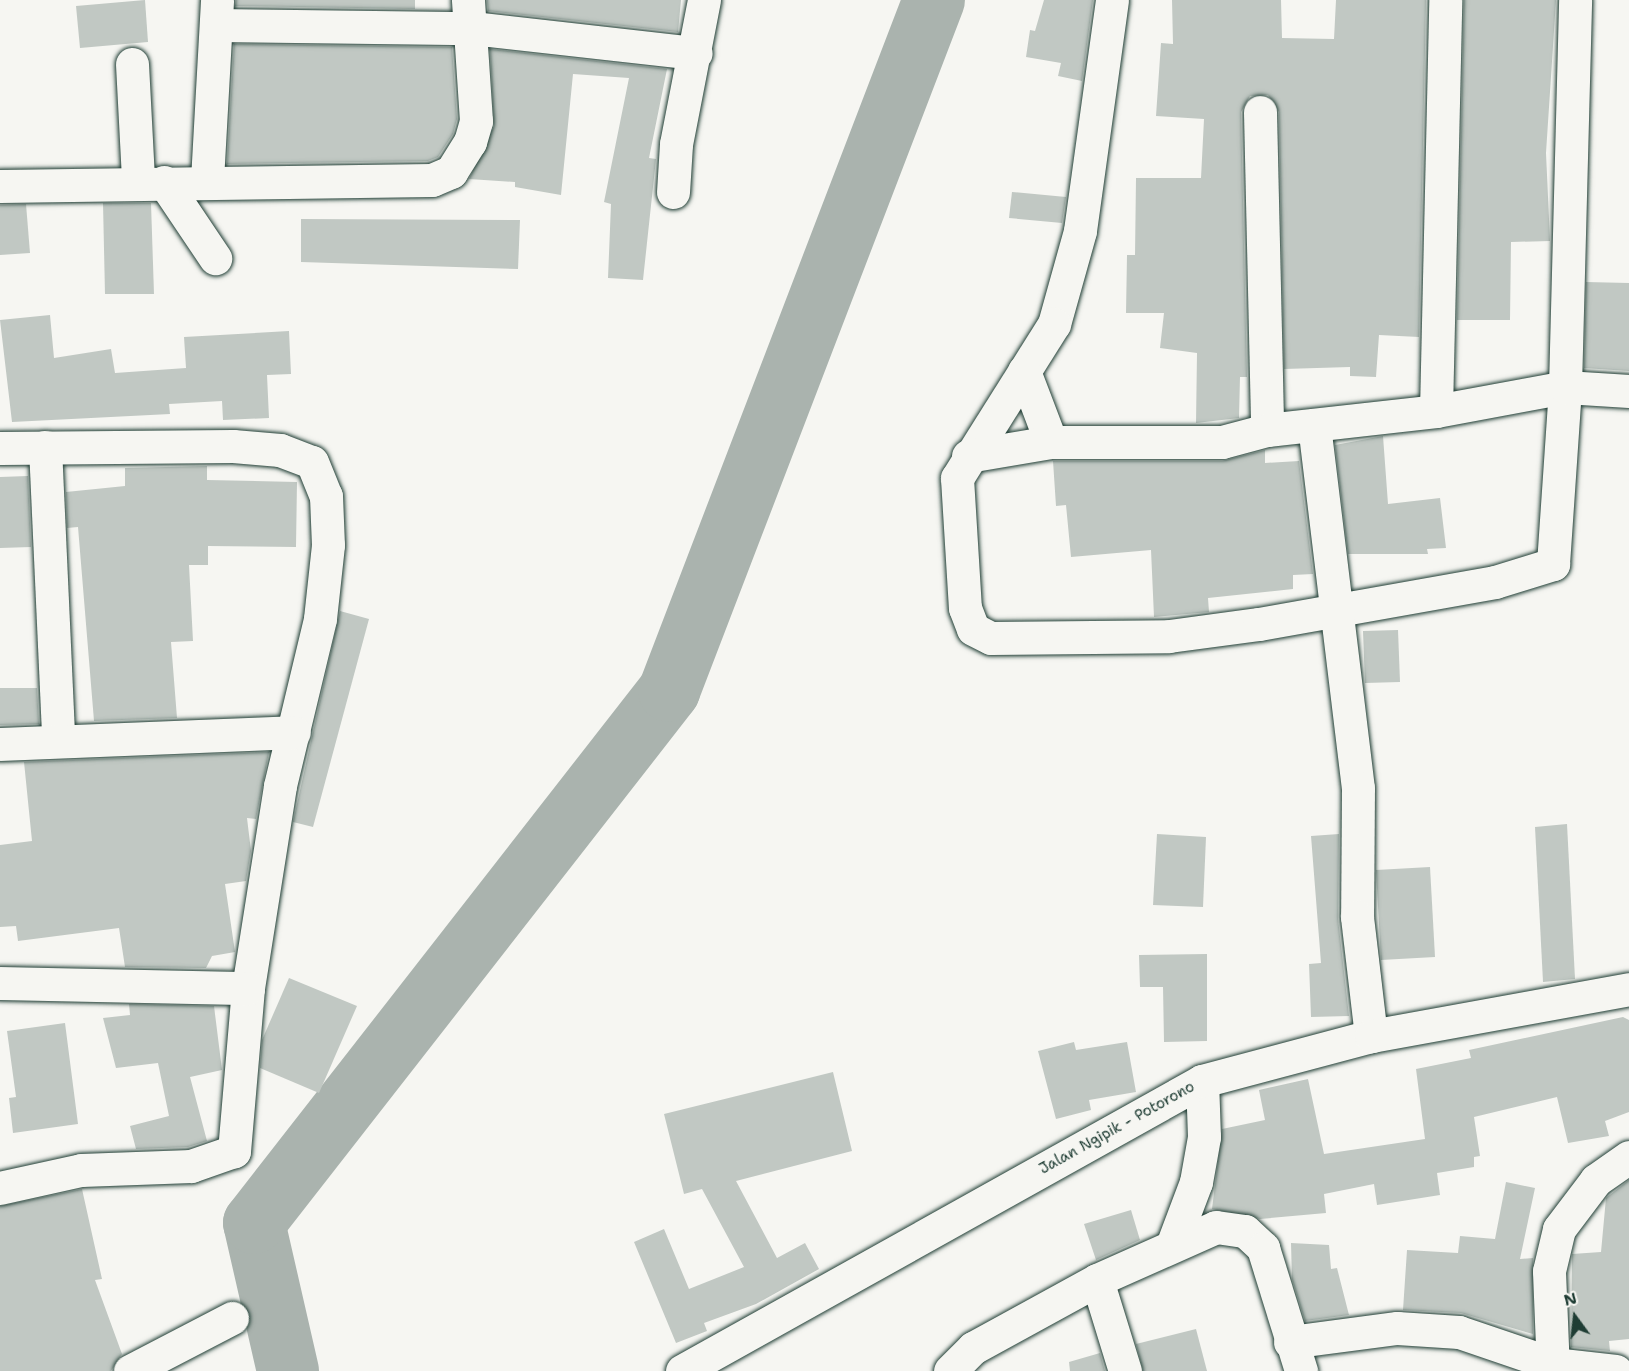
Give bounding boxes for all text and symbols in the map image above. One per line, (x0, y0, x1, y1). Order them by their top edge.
street label: Jalan Ngipik - Potorono (1036, 1078, 1198, 1178)
north arrow (1545, 1287, 1605, 1347)
text: N (1561, 1287, 1579, 1311)

